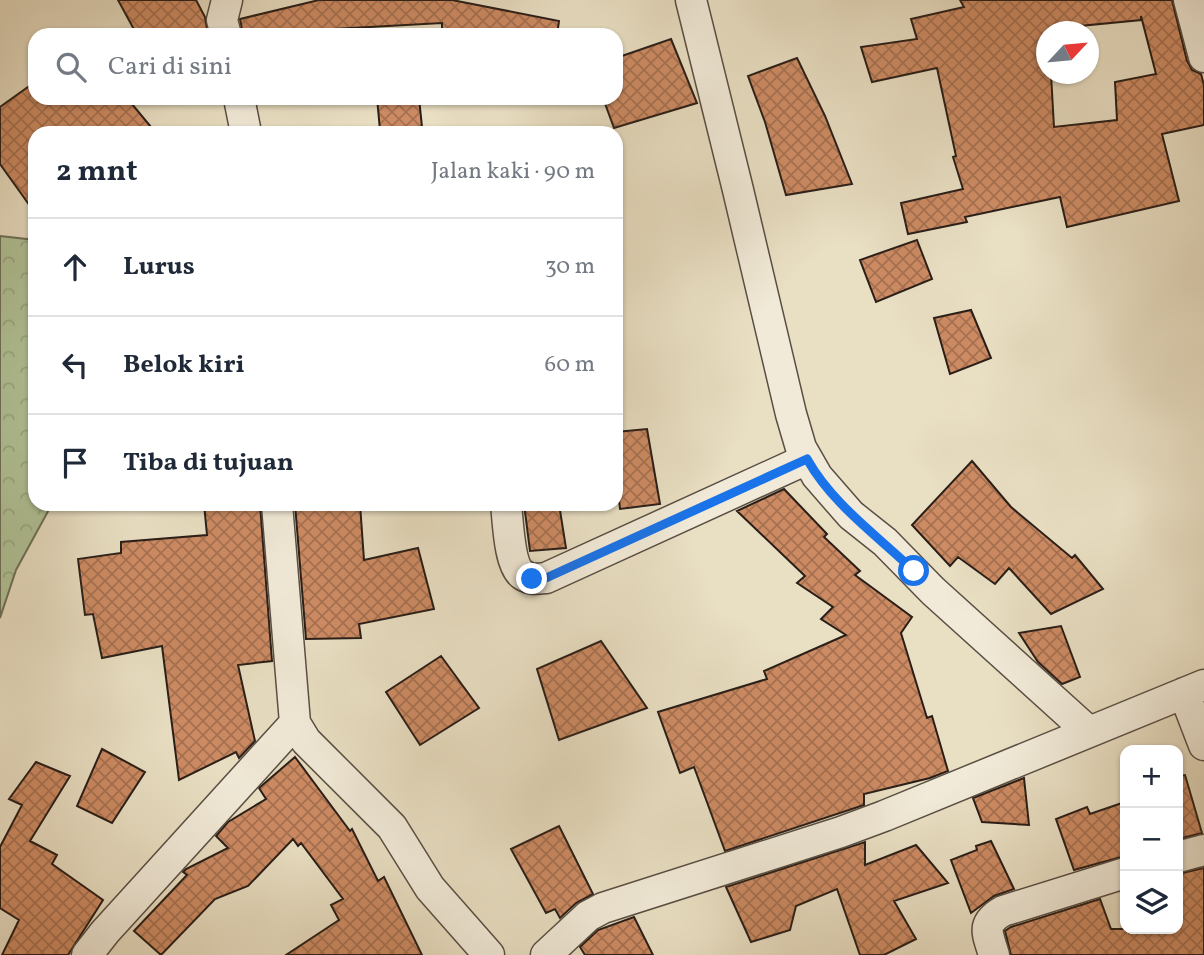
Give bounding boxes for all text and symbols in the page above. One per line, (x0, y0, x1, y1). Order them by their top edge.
north arrow (1036, 21, 1099, 84)
search box (28, 28, 623, 105)
icon: search (52, 48, 90, 86)
text: Cari di sini (108, 49, 232, 85)
text: 2 mnt (56, 151, 137, 193)
text: Jalan kaki · 90 m (431, 156, 595, 188)
icon: ahead (56, 248, 94, 286)
text: Lurus (123, 249, 195, 285)
text: 30 m (545, 251, 595, 283)
icon: left (56, 346, 94, 384)
text: Belok kiri (123, 347, 245, 383)
text: 60 m (545, 349, 595, 381)
icon: arrive (56, 444, 94, 482)
text: Tiba di tujuan (123, 445, 294, 481)
route start (898, 555, 929, 586)
route end (516, 563, 547, 594)
map controls (1120, 745, 1183, 934)
button: + (1120, 745, 1183, 808)
button: − (1120, 808, 1183, 871)
button: layers (1120, 871, 1183, 934)

